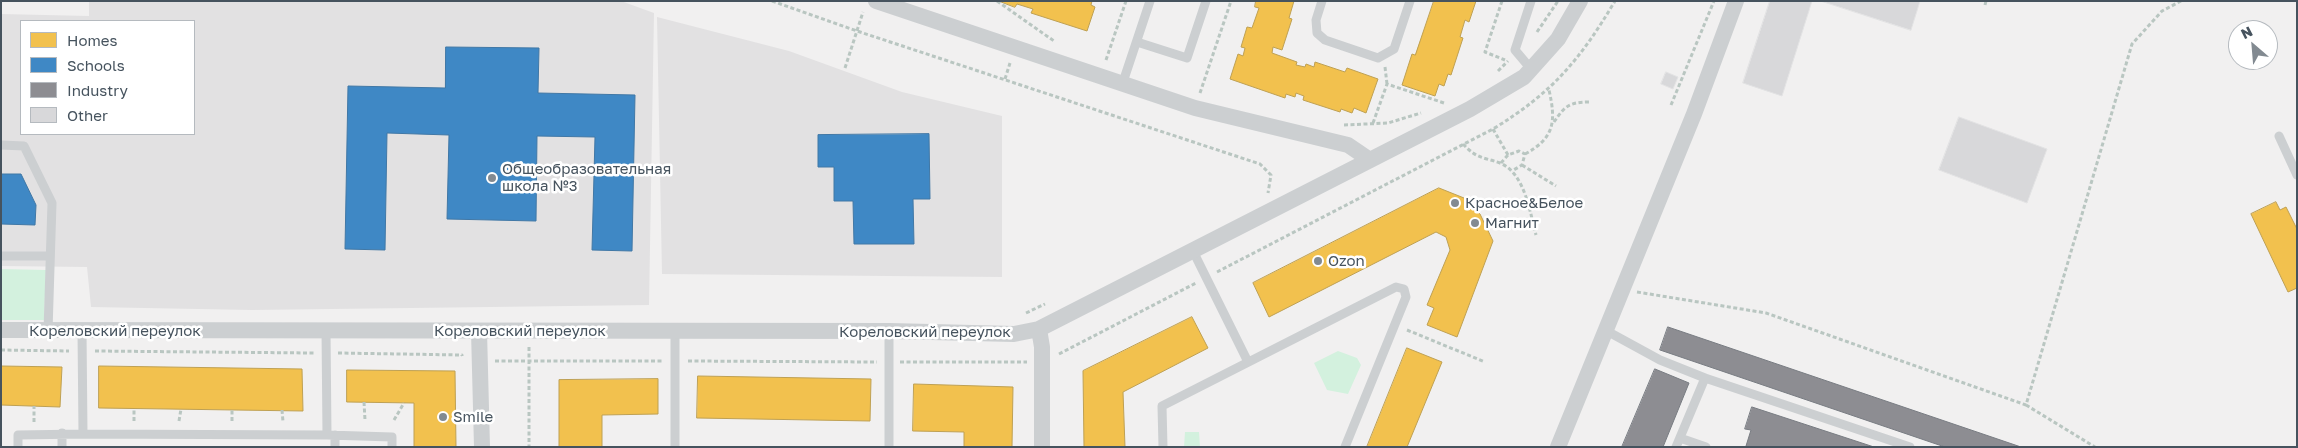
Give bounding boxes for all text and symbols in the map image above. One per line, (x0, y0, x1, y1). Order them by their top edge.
legend (20, 20, 195, 135)
north arrow (2228, 20, 2278, 70)
text: N (2238, 22, 2255, 42)
text: Homes (67, 31, 117, 49)
text: Schools (67, 56, 125, 74)
text: Industry (67, 81, 128, 99)
text: Other (67, 106, 108, 124)
place label: Общеобразовательная школа №3 (502, 160, 671, 195)
marker: Общеобразовательная школа №3 (486, 172, 498, 184)
place label: Красное&Белое (1465, 194, 1583, 212)
marker: Красное&Белое (1449, 197, 1461, 209)
place label: Магнит (1485, 214, 1539, 232)
marker: Магнит (1469, 217, 1481, 229)
place label: Ozon (1328, 252, 1365, 270)
marker: Ozon (1312, 255, 1324, 267)
street label: Кореловский переулок (29, 322, 201, 340)
street label: Кореловский переулок (434, 322, 606, 340)
street label: Кореловский переулок (839, 323, 1011, 341)
place label: Smile (453, 408, 493, 426)
marker: Smile (437, 411, 449, 423)

